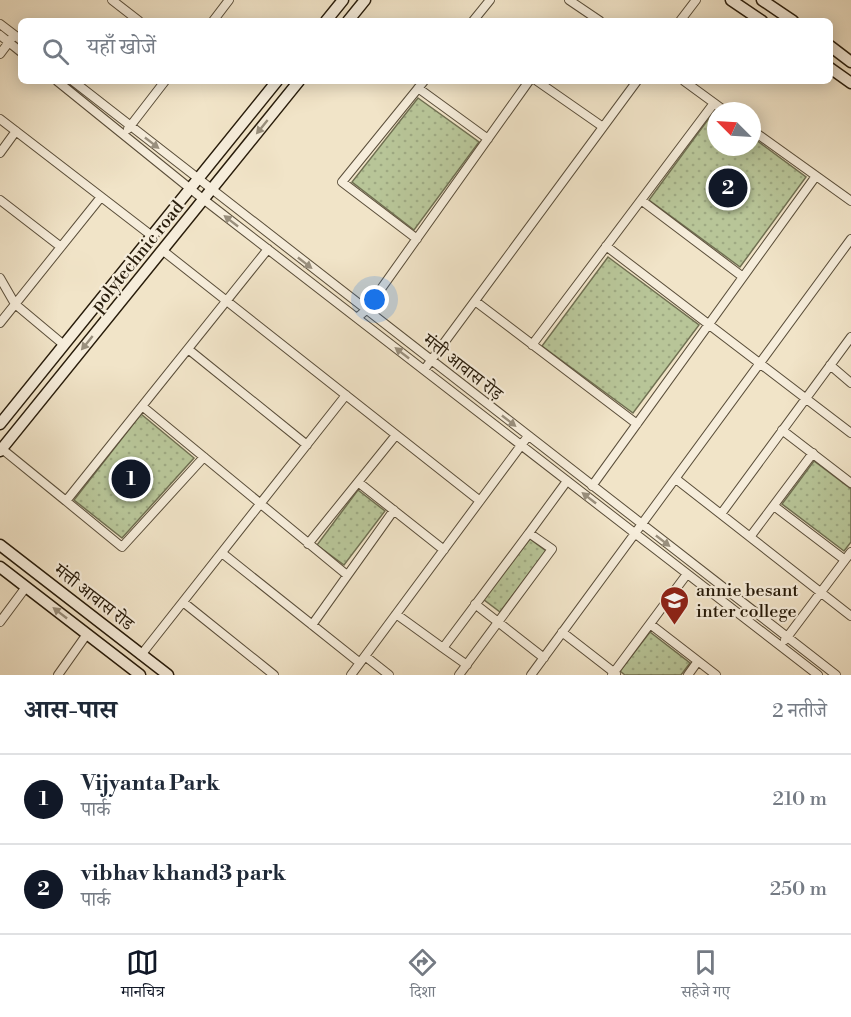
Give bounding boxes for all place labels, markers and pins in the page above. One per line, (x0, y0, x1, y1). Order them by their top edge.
pin: 2 (708, 166, 748, 210)
pin: 1 (112, 456, 150, 502)
place label: annie besant inter college (696, 579, 799, 623)
school or university icon: annie besant inter college (659, 584, 691, 626)

